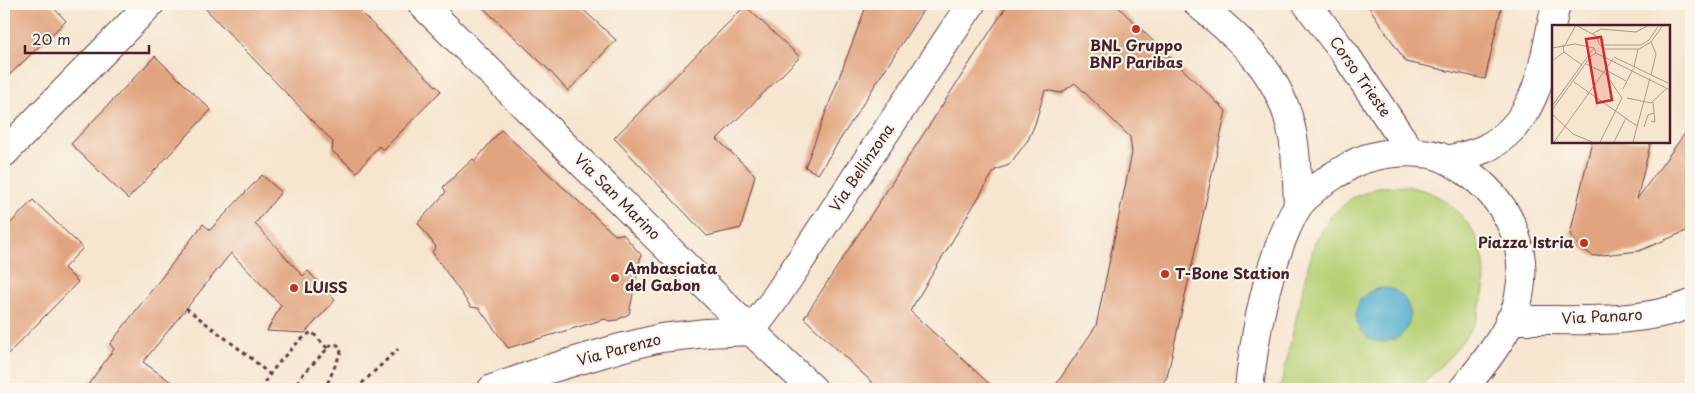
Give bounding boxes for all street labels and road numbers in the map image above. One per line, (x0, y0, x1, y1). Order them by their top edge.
street label: Corso Trieste (1325, 31, 1398, 121)
street label: Via Bellinzona (823, 118, 899, 216)
street label: Via San Marino (570, 147, 667, 244)
street label: Via Panaro (1561, 302, 1643, 329)
street label: Via Parenzo (574, 326, 663, 371)

